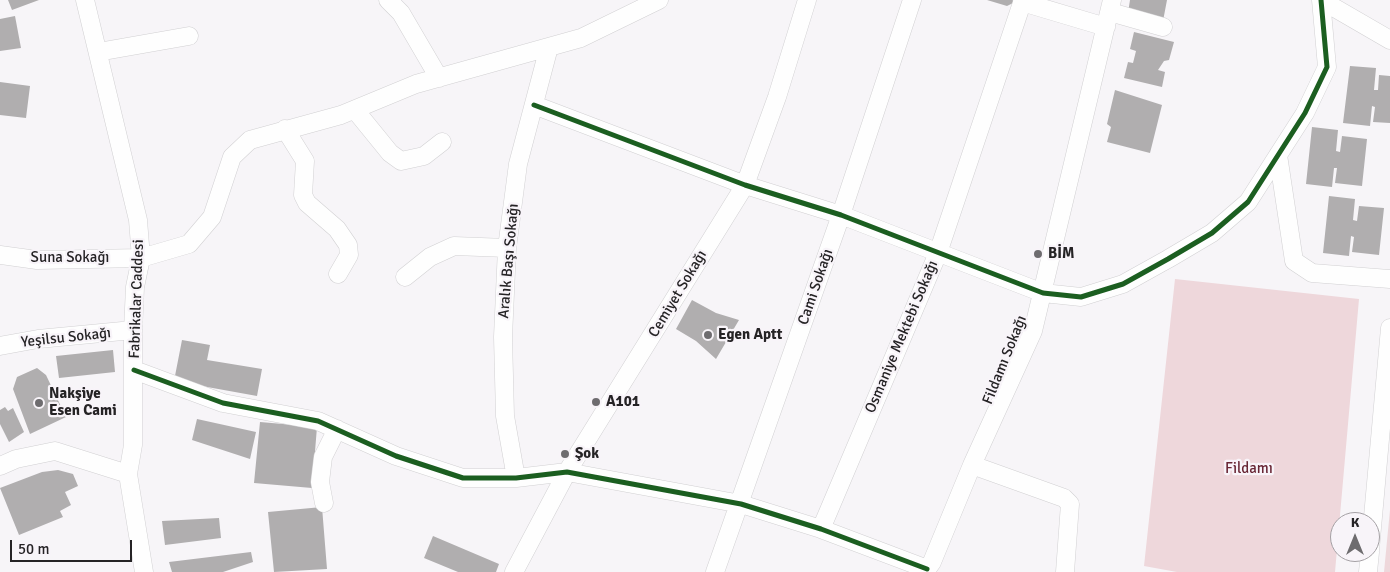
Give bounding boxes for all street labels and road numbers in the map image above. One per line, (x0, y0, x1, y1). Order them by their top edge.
street label: Aralık Başı Sokağı (495, 203, 523, 319)
street label: Fabrikalar Caddesi (126, 239, 148, 359)
street label: Cemiyet Sokağı (645, 247, 711, 341)
street label: Cami Sokağı (795, 247, 837, 327)
street label: Suna Sokağı (31, 249, 109, 267)
street label: Osmaniye Mektebi Sokağı (862, 258, 942, 416)
street label: Fildamı Sokağı (979, 313, 1031, 407)
street label: Yeşilsu Sokağı (20, 324, 112, 352)

